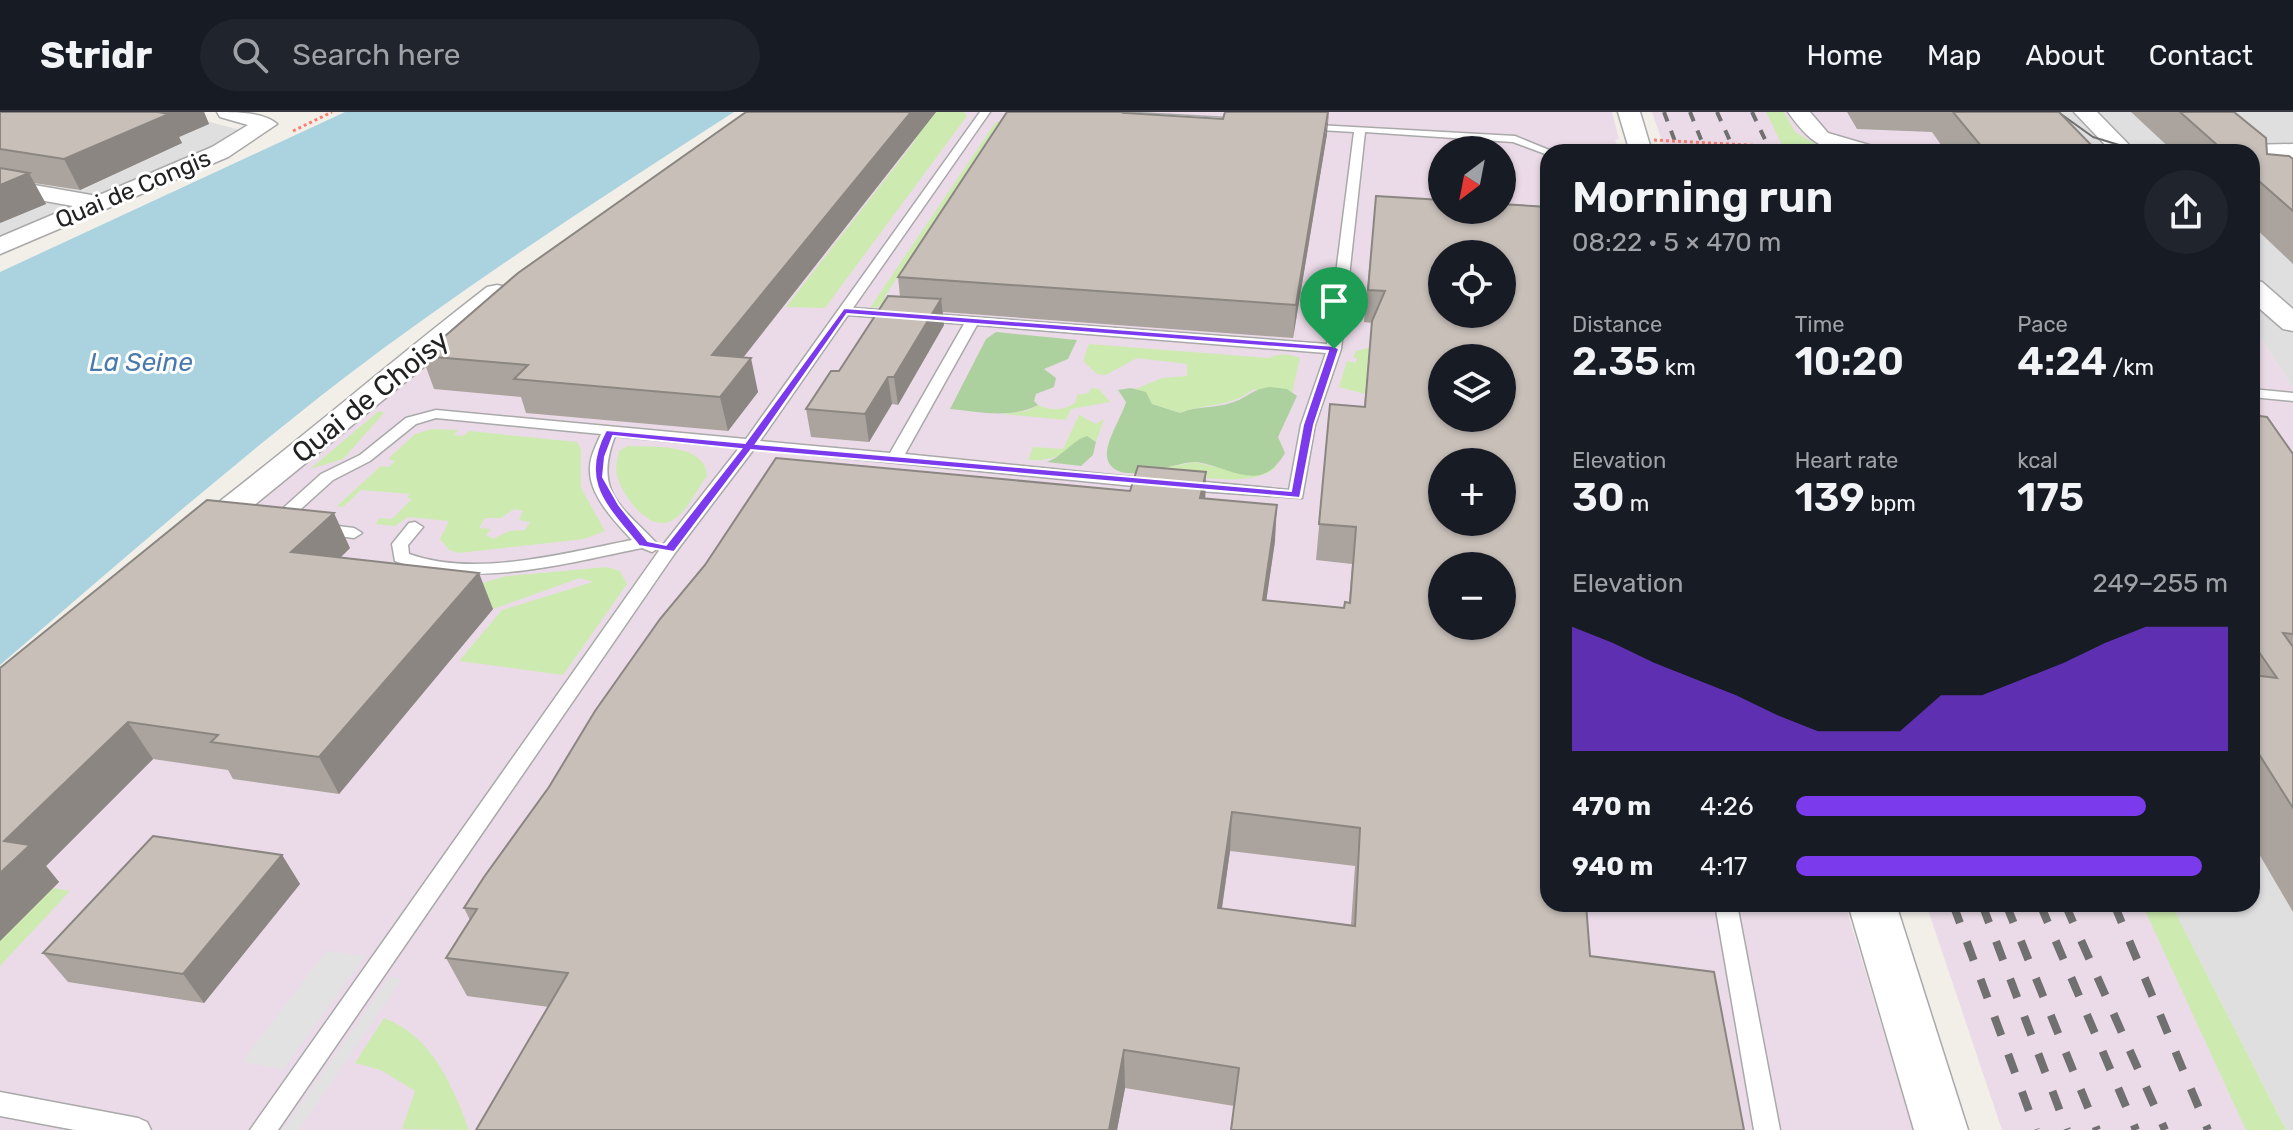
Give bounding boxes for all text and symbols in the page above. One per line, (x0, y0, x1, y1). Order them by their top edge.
search box (200, 19, 760, 91)
text: Stridr (40, 32, 152, 78)
icon: search (228, 33, 272, 77)
text: Search here (292, 37, 461, 73)
text: Home (1806, 39, 1883, 72)
text: Map (1927, 39, 1981, 72)
text: About (2025, 39, 2105, 72)
text: Contact (2149, 39, 2253, 72)
north arrow (1428, 136, 1516, 224)
map controls (1428, 136, 1516, 640)
street label: Quai de Congis (51, 144, 215, 234)
button: share (2144, 170, 2228, 254)
text: Morning run (1572, 171, 1833, 223)
text: 08:22 · 5 × 470 m (1572, 227, 1781, 258)
button: locate (1428, 240, 1516, 328)
pin (1300, 267, 1368, 349)
icon: arrive (1312, 279, 1356, 323)
text: Distance (1572, 311, 1662, 338)
text: Time (1795, 311, 1845, 338)
text: Pace (2017, 311, 2068, 338)
street label: Quai de Choisy (285, 323, 455, 470)
text: 2.35 (1572, 338, 1659, 385)
text: 10:20 (1795, 338, 1904, 385)
text: 4:24 (2017, 338, 2107, 385)
button: layers (1428, 344, 1516, 432)
water label: La Seine (89, 347, 193, 378)
text: km (1659, 354, 1696, 381)
text: /km (2107, 354, 2154, 381)
text: Elevation (1572, 447, 1666, 474)
text: Heart rate (1795, 447, 1898, 474)
text: kcal (2017, 447, 2058, 474)
button: + (1428, 448, 1516, 536)
text: 30 (1572, 474, 1624, 521)
text: 139 (1795, 474, 1865, 521)
text: 175 (2017, 474, 2084, 521)
text: m (1624, 490, 1649, 517)
text: bpm (1865, 490, 1916, 517)
button: − (1428, 552, 1516, 640)
text: Elevation (1572, 568, 1683, 599)
text: 249–255 m (2092, 568, 2228, 599)
text: 470 m (1572, 791, 1651, 822)
text: 4:26 (1700, 791, 1754, 822)
text: 940 m (1572, 851, 1653, 882)
text: 4:17 (1700, 851, 1747, 882)

